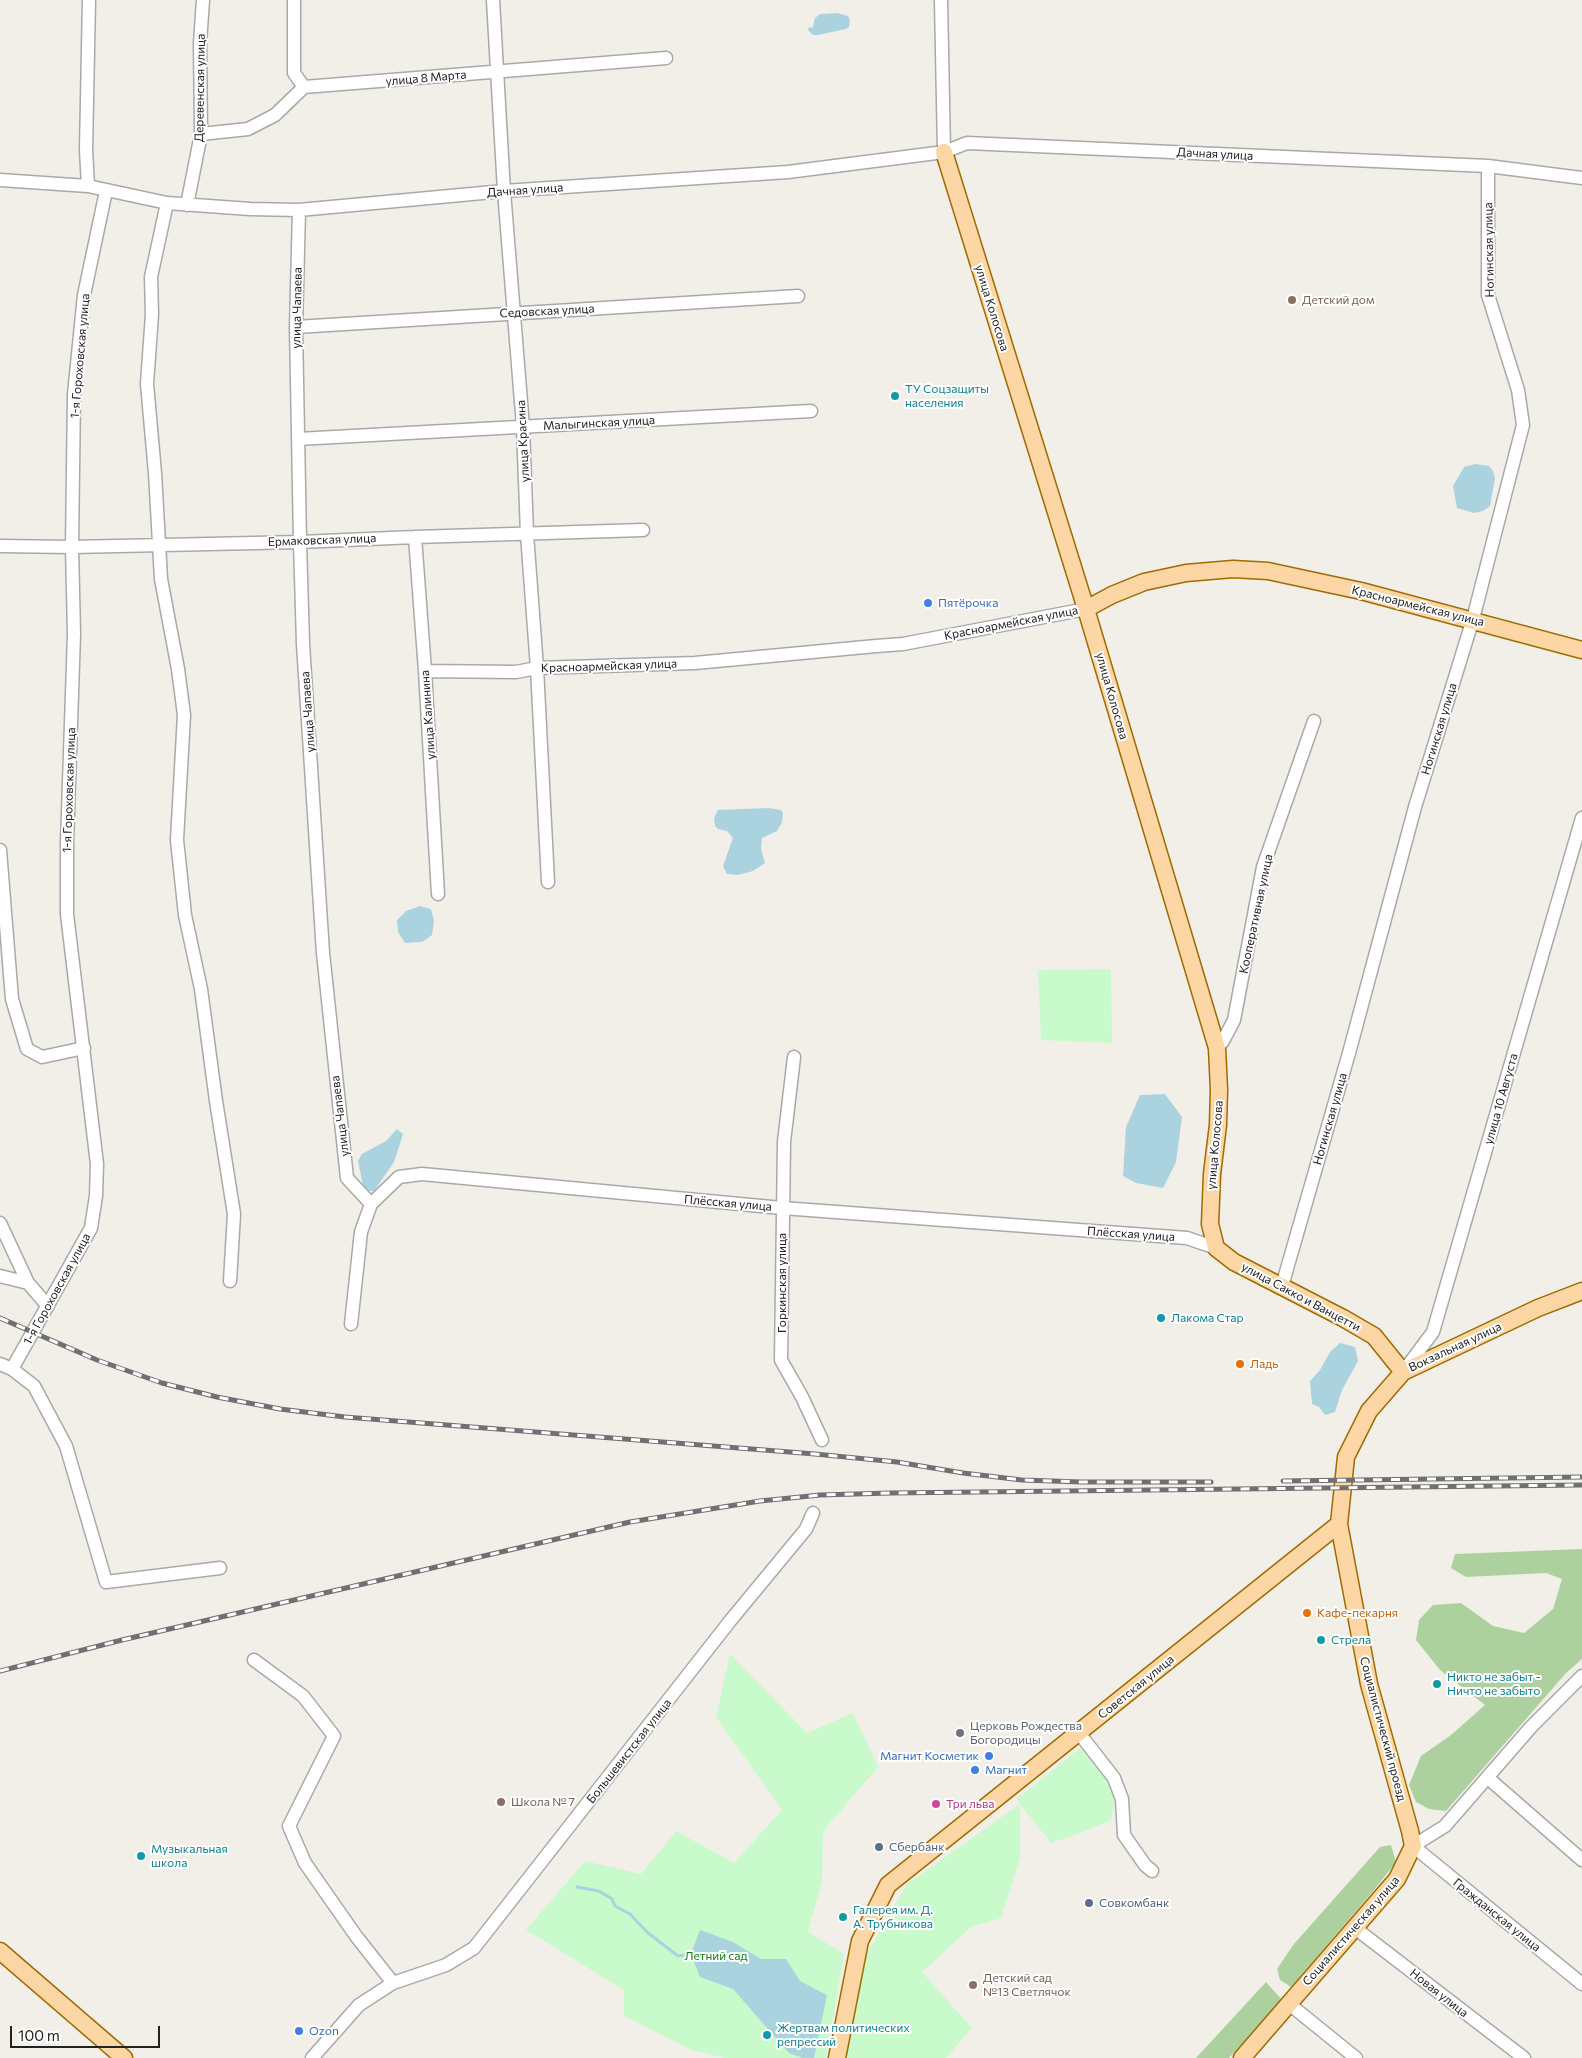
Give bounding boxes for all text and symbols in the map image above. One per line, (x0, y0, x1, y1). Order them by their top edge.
street label: Деревенская улица (192, 34, 208, 142)
street label: улица 8 Марта (385, 67, 467, 89)
street label: Дачная улица (1176, 145, 1254, 163)
street label: Дачная улица (486, 180, 564, 200)
street label: Ногинская улица (1481, 202, 1497, 298)
street label: улица Колосова (972, 263, 1012, 353)
street label: улица Чапаева (289, 267, 305, 349)
street label: 1-я Гороховская улица (67, 293, 93, 419)
place label: Детский дом (1302, 293, 1374, 307)
marker: Детский дом (1286, 294, 1298, 306)
street label: Седовская улица (499, 301, 595, 321)
place label: ТУ Соцзащиты населения (905, 382, 989, 410)
marker: ТУ Соцзащиты населения (889, 390, 901, 402)
street label: улица Красина (514, 400, 532, 482)
street label: Малыгинская улица (543, 413, 655, 433)
street label: Ермаковская улица (267, 531, 377, 549)
street label: Красноармейская улица (1350, 583, 1486, 629)
place label: Пятёрочка (938, 596, 998, 610)
marker: Пятёрочка (922, 597, 934, 609)
street label: Красноармейская улица (943, 603, 1079, 643)
street label: улица Колосова (1093, 651, 1131, 741)
street label: Красноармейская улица (541, 656, 677, 676)
street label: улица Калинина (418, 670, 438, 760)
street label: улица Чапаева (298, 671, 318, 753)
street label: Ногинская улица (1418, 681, 1460, 777)
street label: 1-я Гороховская улица (60, 727, 78, 853)
street label: Кооперативная улица (1236, 853, 1276, 975)
street label: улица 10 Августа (1481, 1052, 1521, 1146)
street label: Ногинская улица (1310, 1071, 1350, 1167)
street label: улица Чапаева (328, 1075, 352, 1157)
street label: улица Колосова (1204, 1100, 1226, 1190)
street label: Плёсская улица (683, 1192, 773, 1214)
street label: Плёсская улица (1087, 1224, 1175, 1244)
street label: 1-я Гороховская улица (20, 1231, 94, 1347)
street label: Горкинская улица (775, 1233, 789, 1333)
street label: улица Сакко и Ванцетти (1239, 1259, 1363, 1335)
place label: Лакома Стар (1171, 1311, 1244, 1325)
marker: Лакома Стар (1155, 1312, 1167, 1324)
street label: Вокзальная улица (1406, 1319, 1504, 1375)
place label: Ладь (1250, 1357, 1278, 1371)
marker: Ладь (1234, 1358, 1246, 1370)
place label: Кафе-пекарня (1317, 1606, 1398, 1620)
marker: Кафе-пекарня (1301, 1607, 1313, 1619)
place label: Стрела (1331, 1633, 1371, 1647)
marker: Стрела (1315, 1634, 1327, 1646)
street label: Советская улица (1095, 1652, 1177, 1722)
street label: Социалистический проезд (1357, 1655, 1409, 1803)
place label: Никто не забыт - Ничто не забыто (1447, 1670, 1541, 1698)
marker: Никто не забыт - Ничто не забыто (1431, 1678, 1443, 1690)
street label: Большевистская улица (584, 1696, 674, 1806)
place label: Церковь Рождества Богородицы (970, 1719, 1082, 1747)
marker: Церковь Рождества Богородицы (954, 1727, 966, 1739)
place label: Магнит Косметик (880, 1749, 979, 1763)
marker: Магнит Косметик (983, 1750, 995, 1762)
place label: Магнит (985, 1763, 1027, 1777)
marker: Магнит (969, 1764, 981, 1776)
place label: Школа № 7 (511, 1795, 575, 1809)
marker: Школа № 7 (495, 1796, 507, 1808)
place label: Три льва (946, 1797, 995, 1811)
marker: Три льва (930, 1798, 942, 1810)
place label: Сбербанк (889, 1840, 945, 1854)
marker: Сбербанк (873, 1841, 885, 1853)
place label: Музыкальная школа (151, 1842, 228, 1870)
marker: Музыкальная школа (135, 1850, 147, 1862)
street label: Социалистическая улица (1299, 1873, 1403, 1989)
street label: Гражданская улица (1450, 1875, 1544, 1955)
place label: Совкомбанк (1099, 1896, 1169, 1910)
marker: Совкомбанк (1083, 1897, 1095, 1909)
place label: Галерея им. Д. А. Трубникова (853, 1903, 933, 1931)
marker: Галерея им. Д. А. Трубникова (837, 1911, 849, 1923)
park label: Летний сад (684, 1949, 748, 1963)
street label: Новая улица (1407, 1966, 1471, 2020)
place label: Детский сад №13 Светлячок (983, 1971, 1071, 1999)
marker: Детский сад №13 Светлячок (967, 1979, 979, 1991)
scale bar (12, 2016, 162, 2048)
place label: Жертвам политических репрессий (777, 2021, 910, 2049)
place label: Ozon (309, 2024, 339, 2038)
marker: Ozon (293, 2025, 305, 2037)
text: 100 m (18, 2026, 60, 2044)
marker: Жертвам политических репрессий (761, 2029, 773, 2041)

